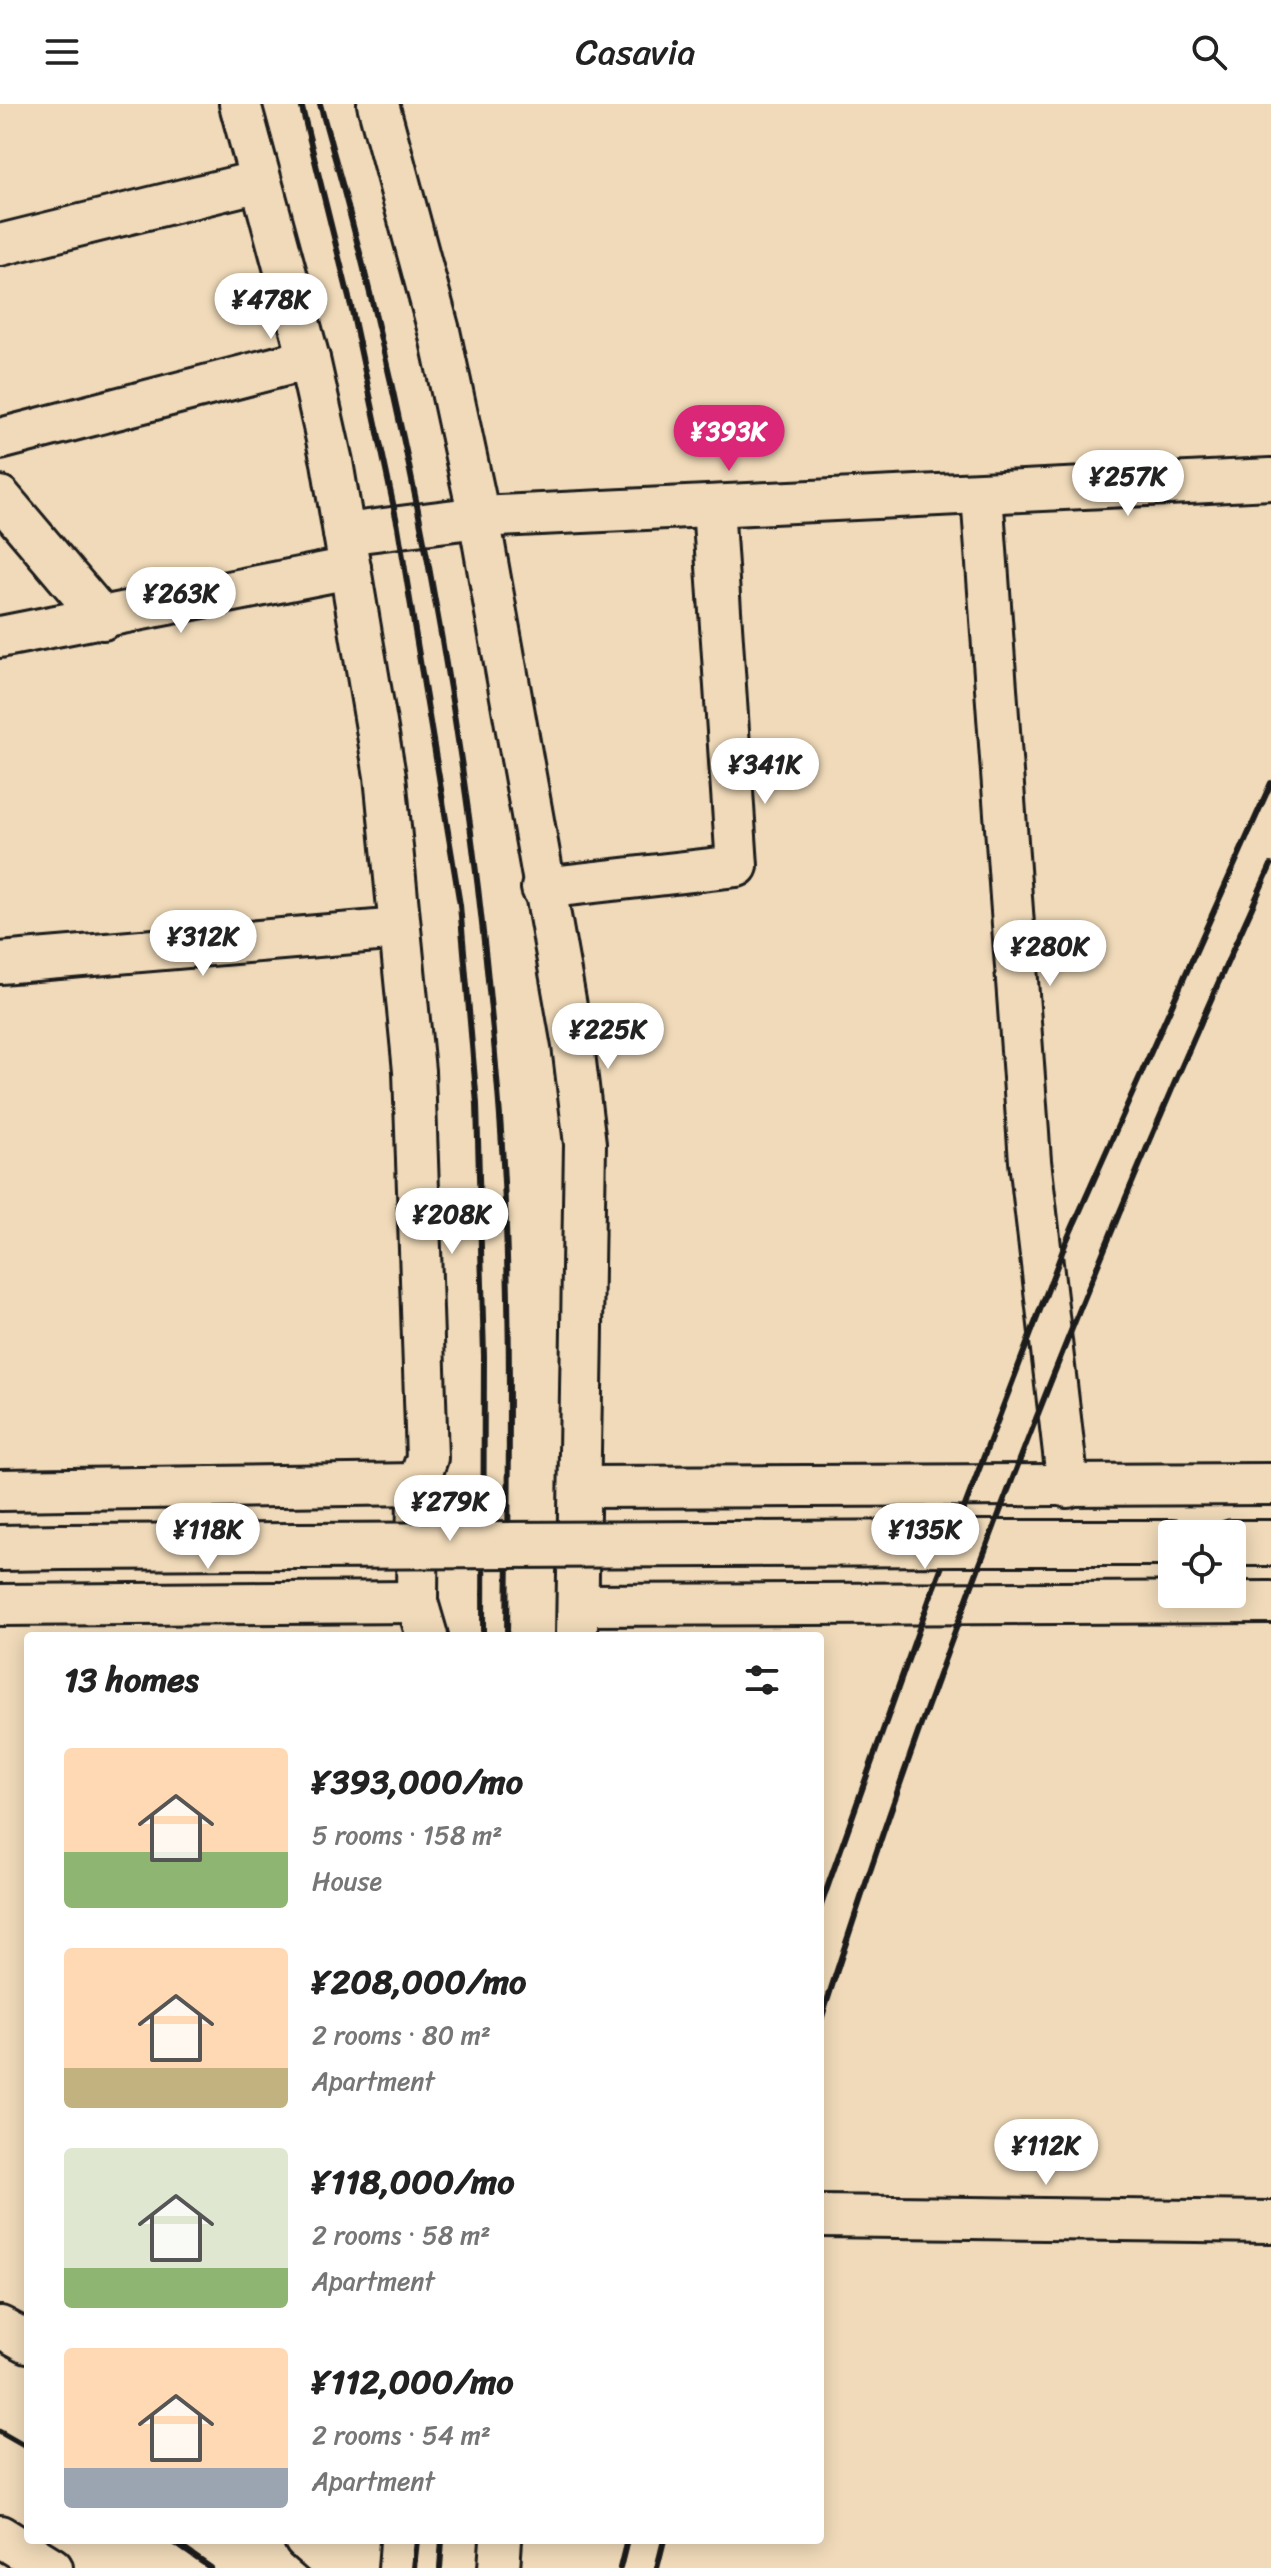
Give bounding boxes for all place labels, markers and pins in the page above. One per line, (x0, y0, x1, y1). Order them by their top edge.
pin: ¥478K (215, 273, 327, 341)
pin: ¥393K (673, 405, 785, 473)
pin: ¥257K (1072, 450, 1184, 518)
pin: ¥263K (125, 567, 237, 635)
pin: ¥341K (709, 738, 821, 806)
pin: ¥312K (147, 910, 259, 978)
pin: ¥280K (994, 920, 1106, 988)
pin: ¥225K (552, 1003, 664, 1071)
pin: ¥208K (396, 1188, 508, 1256)
pin: ¥279K (394, 1475, 506, 1543)
pin: ¥118K (152, 1503, 264, 1571)
pin: ¥135K (869, 1503, 981, 1571)
pin: ¥112K (990, 2119, 1102, 2187)

